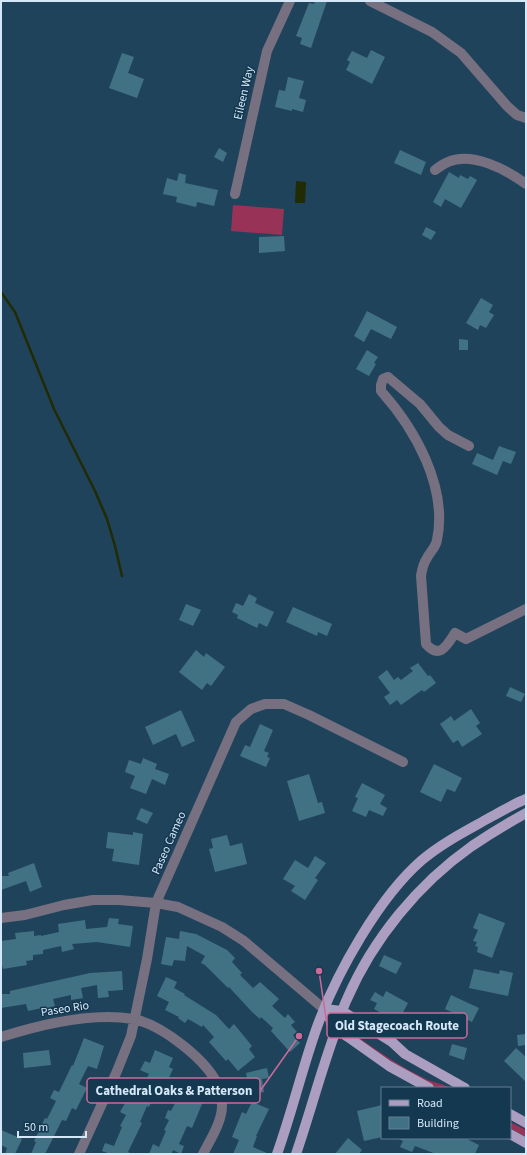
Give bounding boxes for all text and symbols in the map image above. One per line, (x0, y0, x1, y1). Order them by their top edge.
street label: Eileen Way (230, 64, 258, 121)
street label: Paseo Cameo (148, 809, 190, 877)
street label: Paseo Rio (40, 997, 90, 1021)
callout: Old Stagecoach Route (327, 1013, 467, 1038)
text: Old Stagecoach Route (335, 1017, 459, 1035)
callout: Cathedral Oaks & Patterson (87, 1078, 260, 1103)
text: Cathedral Oaks & Patterson (96, 1082, 252, 1100)
legend (381, 1087, 511, 1139)
text: Road (417, 1095, 443, 1112)
scale bar (18, 1113, 86, 1139)
text: Building (417, 1115, 459, 1132)
text: 50 m (24, 1119, 48, 1136)

